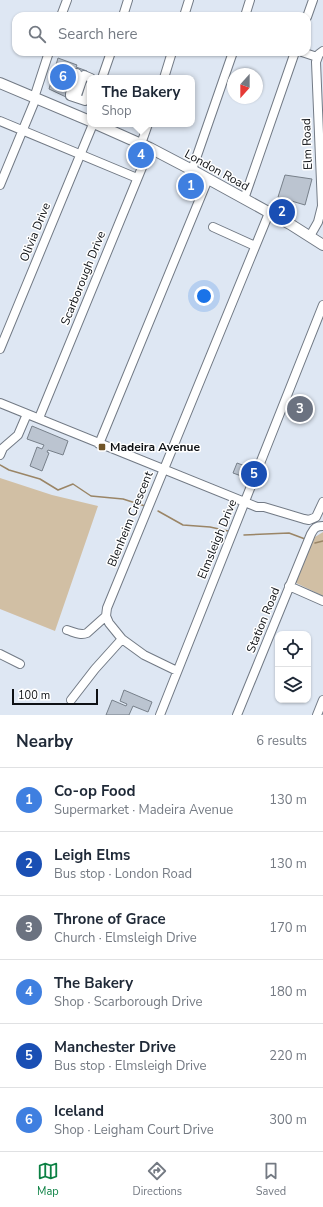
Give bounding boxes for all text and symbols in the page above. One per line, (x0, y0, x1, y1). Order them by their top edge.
search box (12, 12, 311, 56)
icon: search (26, 23, 48, 45)
text: Search here (58, 24, 138, 44)
pin: 6 (50, 62, 76, 92)
north arrow (227, 68, 263, 104)
popup (87, 75, 195, 127)
text: The Bakery (101, 82, 181, 102)
text: Shop (101, 102, 132, 120)
street label: Elm Road (298, 118, 316, 170)
pin: 4 (128, 140, 154, 170)
street label: London Road (182, 146, 252, 194)
pin: 1 (178, 171, 204, 201)
pin: 2 (269, 197, 295, 227)
street label: Olivia Drive (16, 200, 54, 264)
street label: Scarborough Drive (57, 229, 109, 327)
your location (194, 286, 214, 306)
pin: 3 (287, 394, 313, 424)
place label: Madeira Avenue (110, 439, 200, 455)
marker: Madeira Avenue (97, 442, 107, 452)
pin: 5 (241, 459, 267, 489)
street label: Blenheim Crescent (104, 468, 157, 569)
street label: Elmsleigh Drive (194, 497, 240, 581)
street label: Station Road (243, 585, 283, 655)
map controls (275, 631, 311, 703)
button: locate (275, 631, 311, 667)
button: layers (275, 667, 311, 703)
scale bar (12, 687, 98, 706)
text: 100 m (18, 688, 50, 703)
text: Nearby (16, 730, 73, 753)
text: 6 results (256, 732, 307, 750)
text: Co-op Food (54, 781, 135, 801)
text: 1 (25, 791, 33, 809)
text: 130 m (269, 791, 307, 809)
text: Supermarket · Madeira Avenue (54, 801, 233, 819)
text: Leigh Elms (54, 845, 130, 865)
text: 2 (25, 855, 33, 873)
text: 130 m (269, 855, 307, 873)
text: Bus stop · London Road (54, 865, 192, 883)
text: Throne of Grace (54, 909, 166, 929)
text: 3 (25, 919, 33, 937)
text: 170 m (269, 919, 307, 937)
text: Church · Elmsleigh Drive (54, 929, 197, 947)
text: The Bakery (54, 973, 133, 993)
text: 4 (25, 983, 33, 1001)
text: 180 m (269, 983, 307, 1001)
text: Shop · Scarborough Drive (54, 993, 202, 1011)
text: Manchester Drive (54, 1037, 176, 1057)
text: 5 (25, 1047, 33, 1065)
text: 220 m (269, 1047, 307, 1065)
text: Bus stop · Elmsleigh Drive (54, 1057, 207, 1075)
text: Iceland (54, 1101, 104, 1121)
text: 6 (25, 1111, 33, 1129)
text: 300 m (269, 1111, 307, 1129)
text: Shop · Leigham Court Drive (54, 1121, 214, 1139)
tab: Map (37, 1160, 59, 1199)
tab: Directions (133, 1160, 182, 1199)
tab: Saved (256, 1160, 286, 1199)

